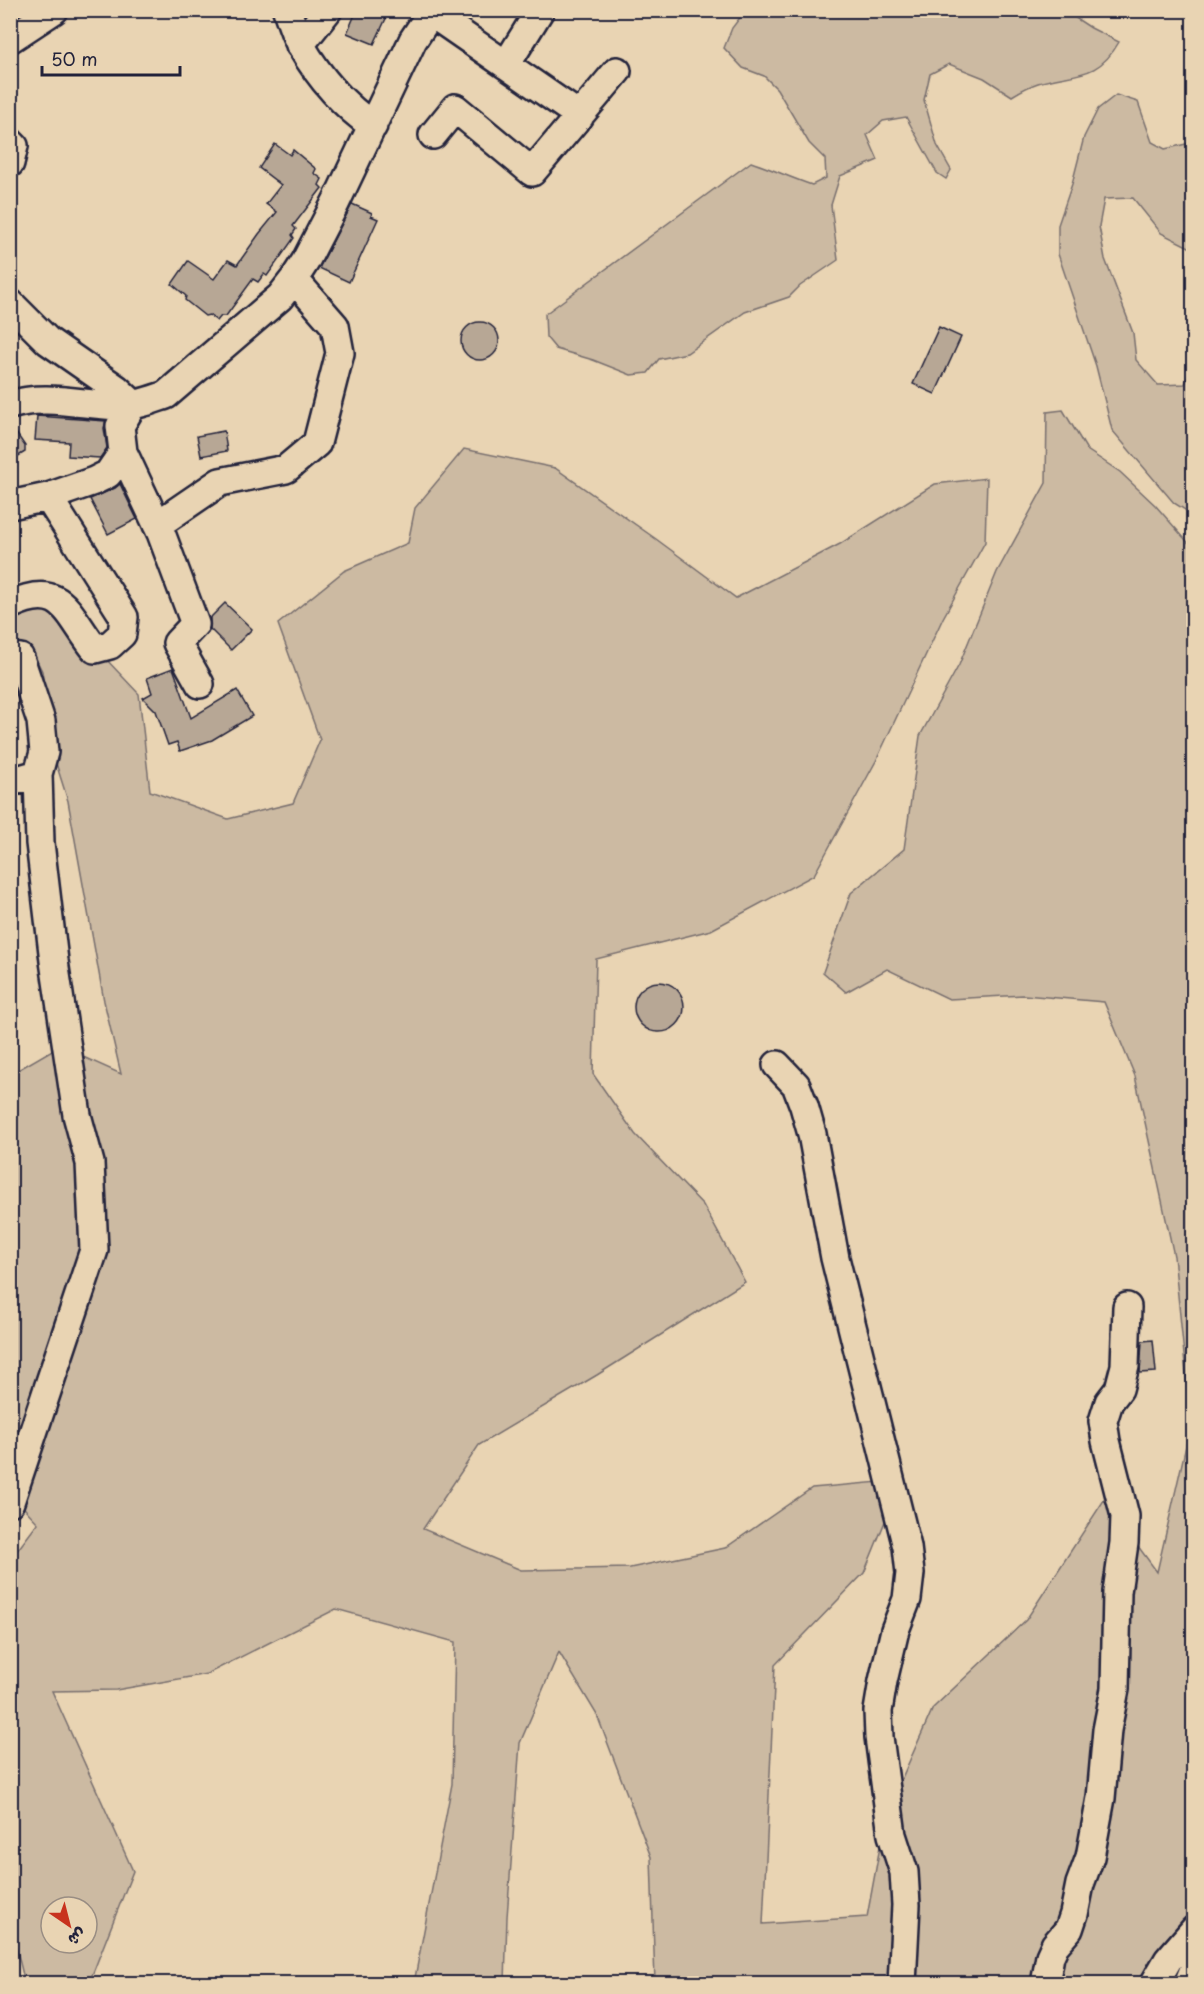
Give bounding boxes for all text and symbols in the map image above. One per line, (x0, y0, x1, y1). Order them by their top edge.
scale bar (42, 39, 180, 77)
text: 50 m (51, 45, 98, 72)
north arrow (39, 1895, 99, 1955)
text: ش (64, 1923, 92, 1953)

